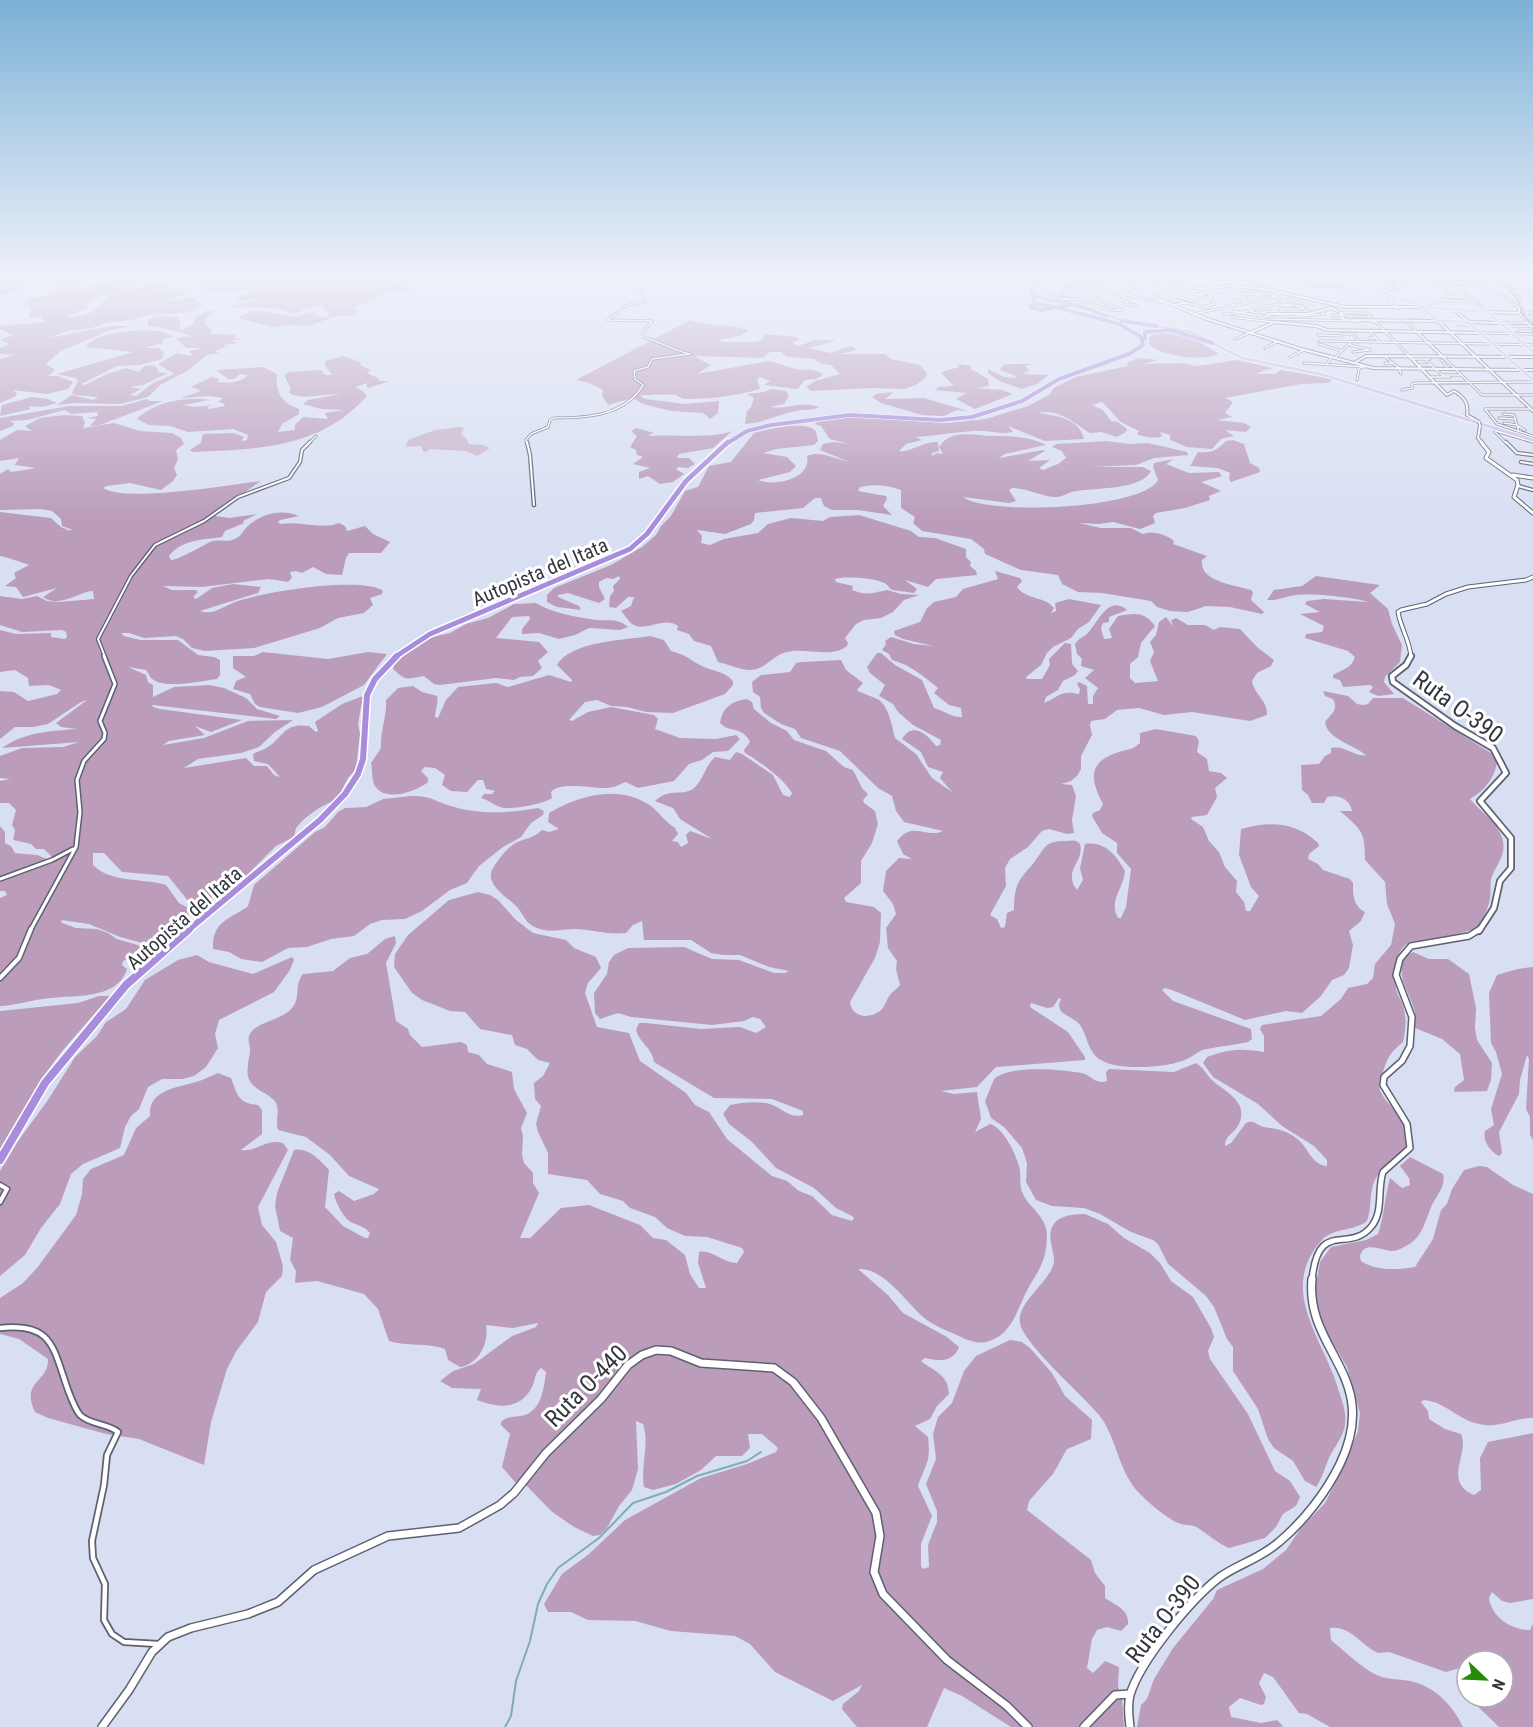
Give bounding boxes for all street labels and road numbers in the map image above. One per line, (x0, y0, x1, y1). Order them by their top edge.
street label: Autopista del Itata (469, 533, 611, 611)
street label: Ruta O-390 (1408, 665, 1508, 749)
street label: Autopista del Itata (121, 861, 247, 975)
street label: Ruta O-440 (539, 1339, 633, 1433)
street label: Ruta O-390 (1120, 1569, 1206, 1669)

